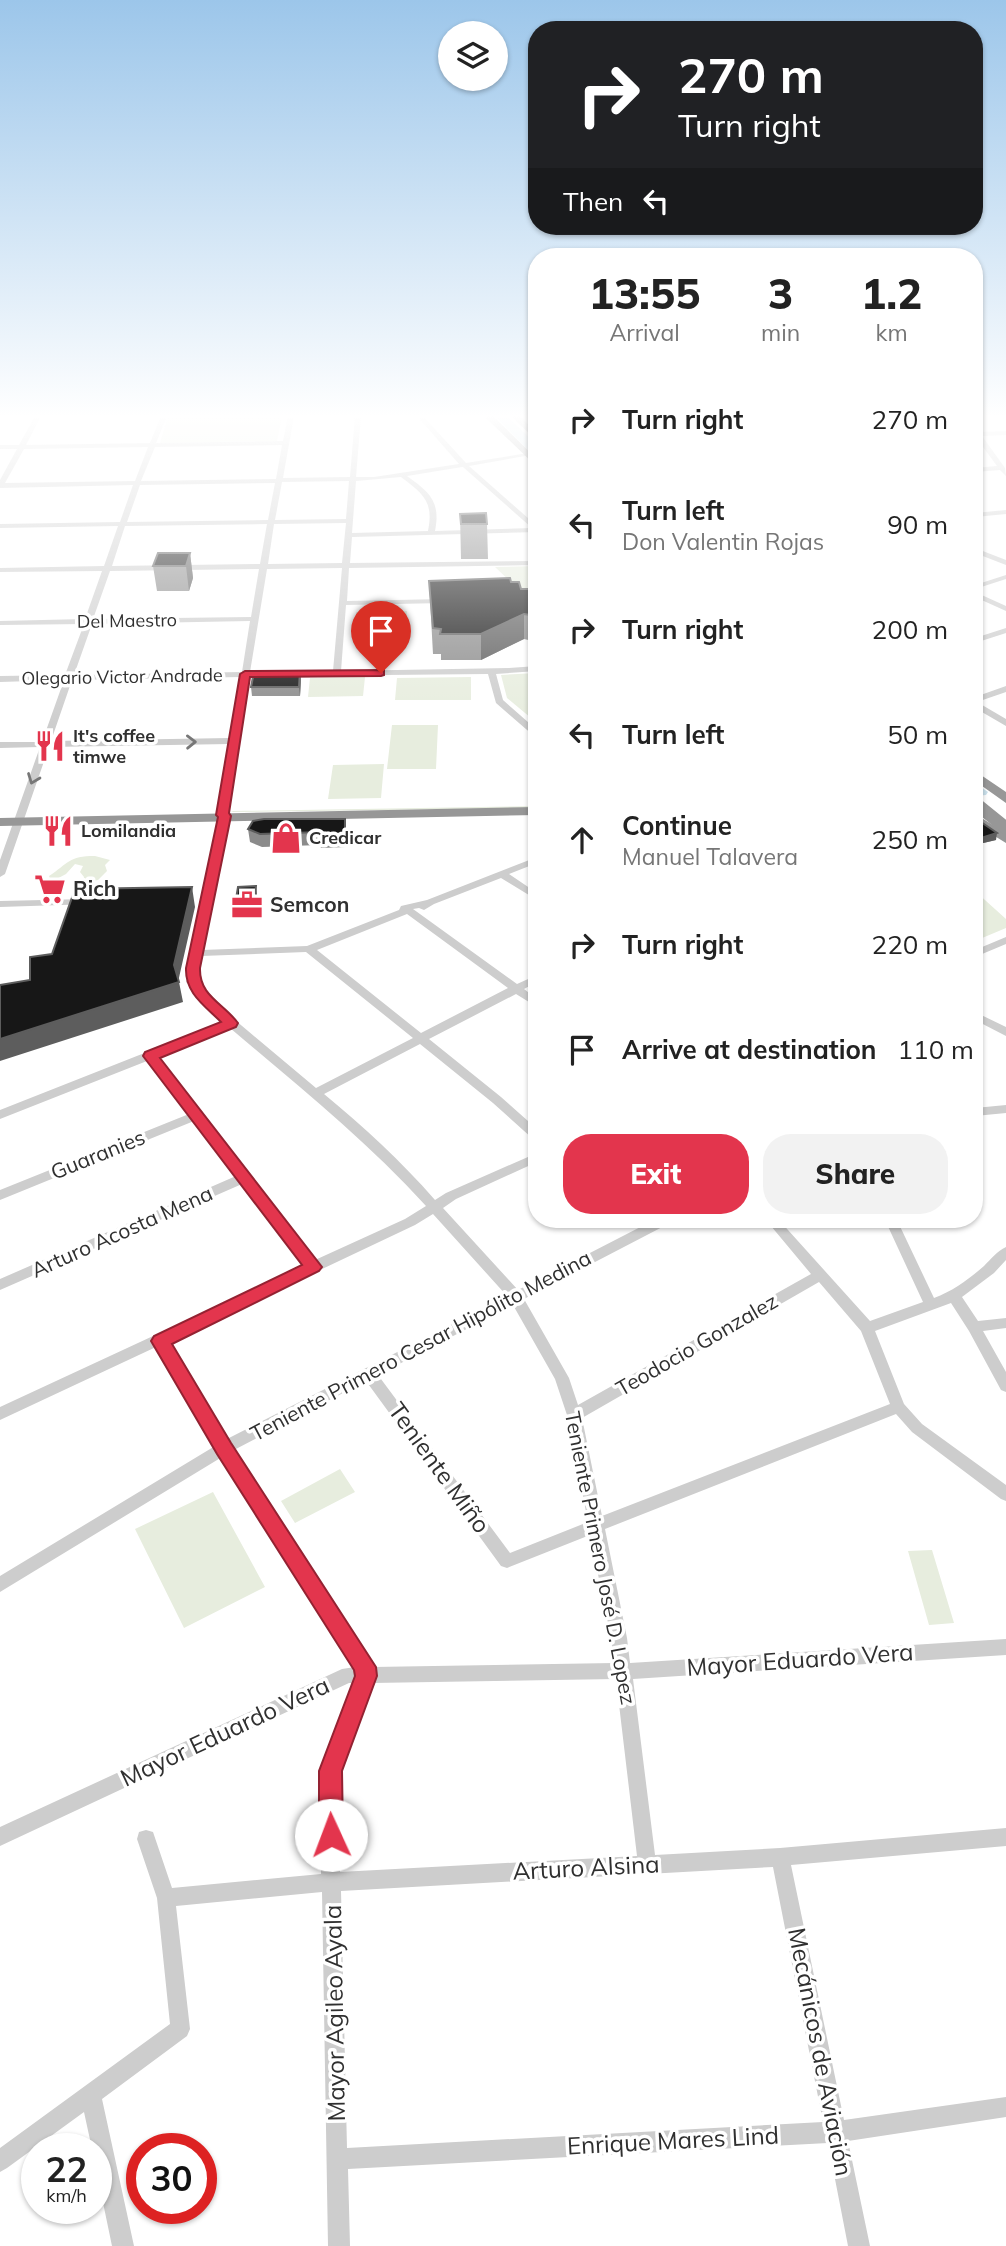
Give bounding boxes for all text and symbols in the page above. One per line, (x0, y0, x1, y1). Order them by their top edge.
map controls (438, 21, 508, 91)
button: layers (438, 21, 508, 91)
text: 270 m (678, 44, 824, 105)
icon: right (563, 49, 654, 140)
text: Turn right (678, 105, 821, 145)
icon: left (637, 182, 675, 220)
text: Then (563, 185, 623, 218)
text: 13:55 (589, 267, 700, 320)
text: 3 (768, 267, 793, 320)
text: 1.2 (861, 267, 922, 320)
text: Arrival (609, 318, 680, 347)
text: min (761, 318, 800, 347)
text: km (876, 318, 908, 347)
icon: right (563, 401, 601, 439)
text: Turn right (622, 403, 743, 436)
text: 270 m (872, 403, 948, 436)
text: Turn left (622, 494, 724, 527)
icon: left (563, 506, 601, 544)
text: 90 m (887, 508, 948, 541)
text: Don Valentin Rojas (622, 527, 824, 556)
pin (351, 601, 411, 673)
street label: Del Maestro (77, 608, 177, 633)
icon: right (563, 611, 601, 649)
icon: arrive (362, 612, 400, 650)
text: Turn right (622, 613, 743, 646)
text: 200 m (872, 613, 948, 646)
street label: Olegario Victor Andrade (21, 663, 223, 690)
icon: left (563, 716, 601, 754)
text: Turn left (622, 718, 724, 751)
text: 50 m (887, 718, 948, 751)
place label: It's coffee timwe (73, 724, 155, 768)
restaurant icon: It's coffee timwe (33, 729, 67, 763)
one-way arrow (186, 734, 196, 750)
one-way arrow (28, 772, 42, 784)
text: Continue (622, 809, 732, 842)
restaurant icon: Lomilandia (41, 814, 75, 848)
place label: Lomilandia (81, 819, 176, 842)
shop icon: Credicar (269, 821, 303, 855)
icon: ahead (563, 821, 601, 859)
text: 250 m (872, 823, 948, 856)
place label: Credicar (309, 826, 382, 849)
text: Manuel Talavera (622, 842, 798, 871)
supermarket icon: Rich (33, 872, 67, 906)
place label: Rich (73, 875, 116, 901)
office icon: Semcon (230, 888, 264, 922)
place label: Semcon (270, 891, 349, 917)
icon: right (563, 926, 601, 964)
text: Turn right (622, 928, 743, 961)
text: 220 m (872, 928, 948, 961)
icon: arrive (563, 1031, 601, 1069)
text: Arrive at destination (622, 1033, 877, 1066)
text: 110 m (898, 1033, 974, 1066)
street label: Guaranies (47, 1123, 149, 1185)
button: Exit (563, 1134, 749, 1214)
button: Share (763, 1134, 948, 1214)
street label: Arturo Acosta Mena (27, 1179, 216, 1283)
street label: Teniente Primero Cesar Hipólito Medina (246, 1244, 595, 1446)
street label: Teodocio Gonzalez (611, 1287, 782, 1401)
street label: Teniente Miño (382, 1396, 497, 1539)
street label: Teniente Primero José D. Lopez (560, 1409, 642, 1707)
street label: Mayor Eduardo Vera (686, 1636, 914, 1682)
street label: Mayor Eduardo Vera (115, 1670, 334, 1793)
position arrow (294, 1798, 368, 1872)
street label: Arturo Alsina (512, 1848, 660, 1886)
street label: Mayor Agileo Ayala (317, 1904, 351, 2122)
street label: Mecánicos de Aviación (782, 1925, 860, 2178)
street label: Enrique Mares Lind (566, 2119, 780, 2161)
speed limit sign: 30 (126, 2133, 217, 2224)
text: 22 (45, 2147, 88, 2191)
text: km/h (46, 2184, 87, 2207)

